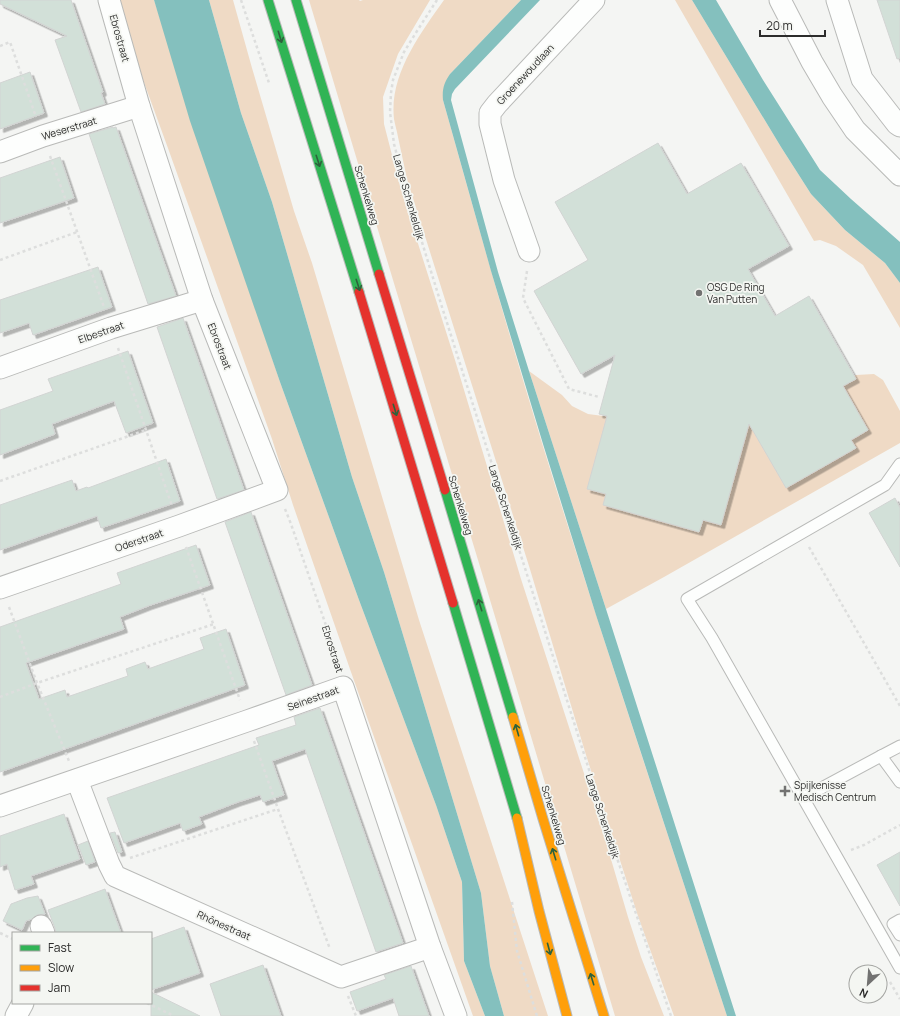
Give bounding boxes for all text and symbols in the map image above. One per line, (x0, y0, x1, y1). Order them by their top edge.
scale bar (760, 12, 825, 38)
street label: Ebrostraat (107, 13, 133, 63)
text: 20 m (766, 17, 793, 34)
one-way arrow (277, 31, 284, 44)
street label: Groenewoudlaan (493, 41, 557, 107)
street label: Weserstraat (40, 113, 98, 143)
street label: Lange Schenkeldijk (390, 153, 428, 242)
one-way arrow (315, 155, 322, 168)
street label: Schenkelweg (351, 164, 383, 227)
one-way arrow (354, 279, 362, 291)
place label: OSG De Ring Van Putten (707, 280, 765, 306)
marker: OSG De Ring Van Putten (694, 288, 704, 298)
street label: Elbestraat (76, 318, 126, 346)
street label: Ebrostraat (205, 321, 235, 371)
one-way arrow (392, 403, 399, 416)
street label: Lange Schenkeldijk (486, 463, 527, 552)
street label: Schenkelweg (445, 474, 477, 537)
street label: Oderstraat (113, 525, 165, 555)
one-way arrow (476, 599, 483, 612)
street label: Ebrostraat (319, 624, 347, 674)
street label: Seinestraat (285, 682, 341, 714)
one-way arrow (513, 724, 520, 737)
street label: Lange Schenkeldijk (583, 772, 624, 861)
place label: Spijkenisse Medisch Centrum (794, 778, 876, 804)
street label: Schenkelweg (538, 784, 570, 847)
marker: Spijkenisse Medisch Centrum (779, 785, 791, 797)
one-way arrow (550, 848, 557, 861)
street label: Rhônestraat (195, 907, 253, 943)
legend (12, 932, 152, 1004)
text: Fast (48, 939, 72, 956)
one-way arrow (546, 942, 553, 955)
text: Slow (48, 959, 74, 976)
north arrow (848, 964, 888, 1004)
one-way arrow (588, 972, 595, 985)
text: Jam (48, 979, 70, 996)
text: N (856, 985, 870, 1002)

